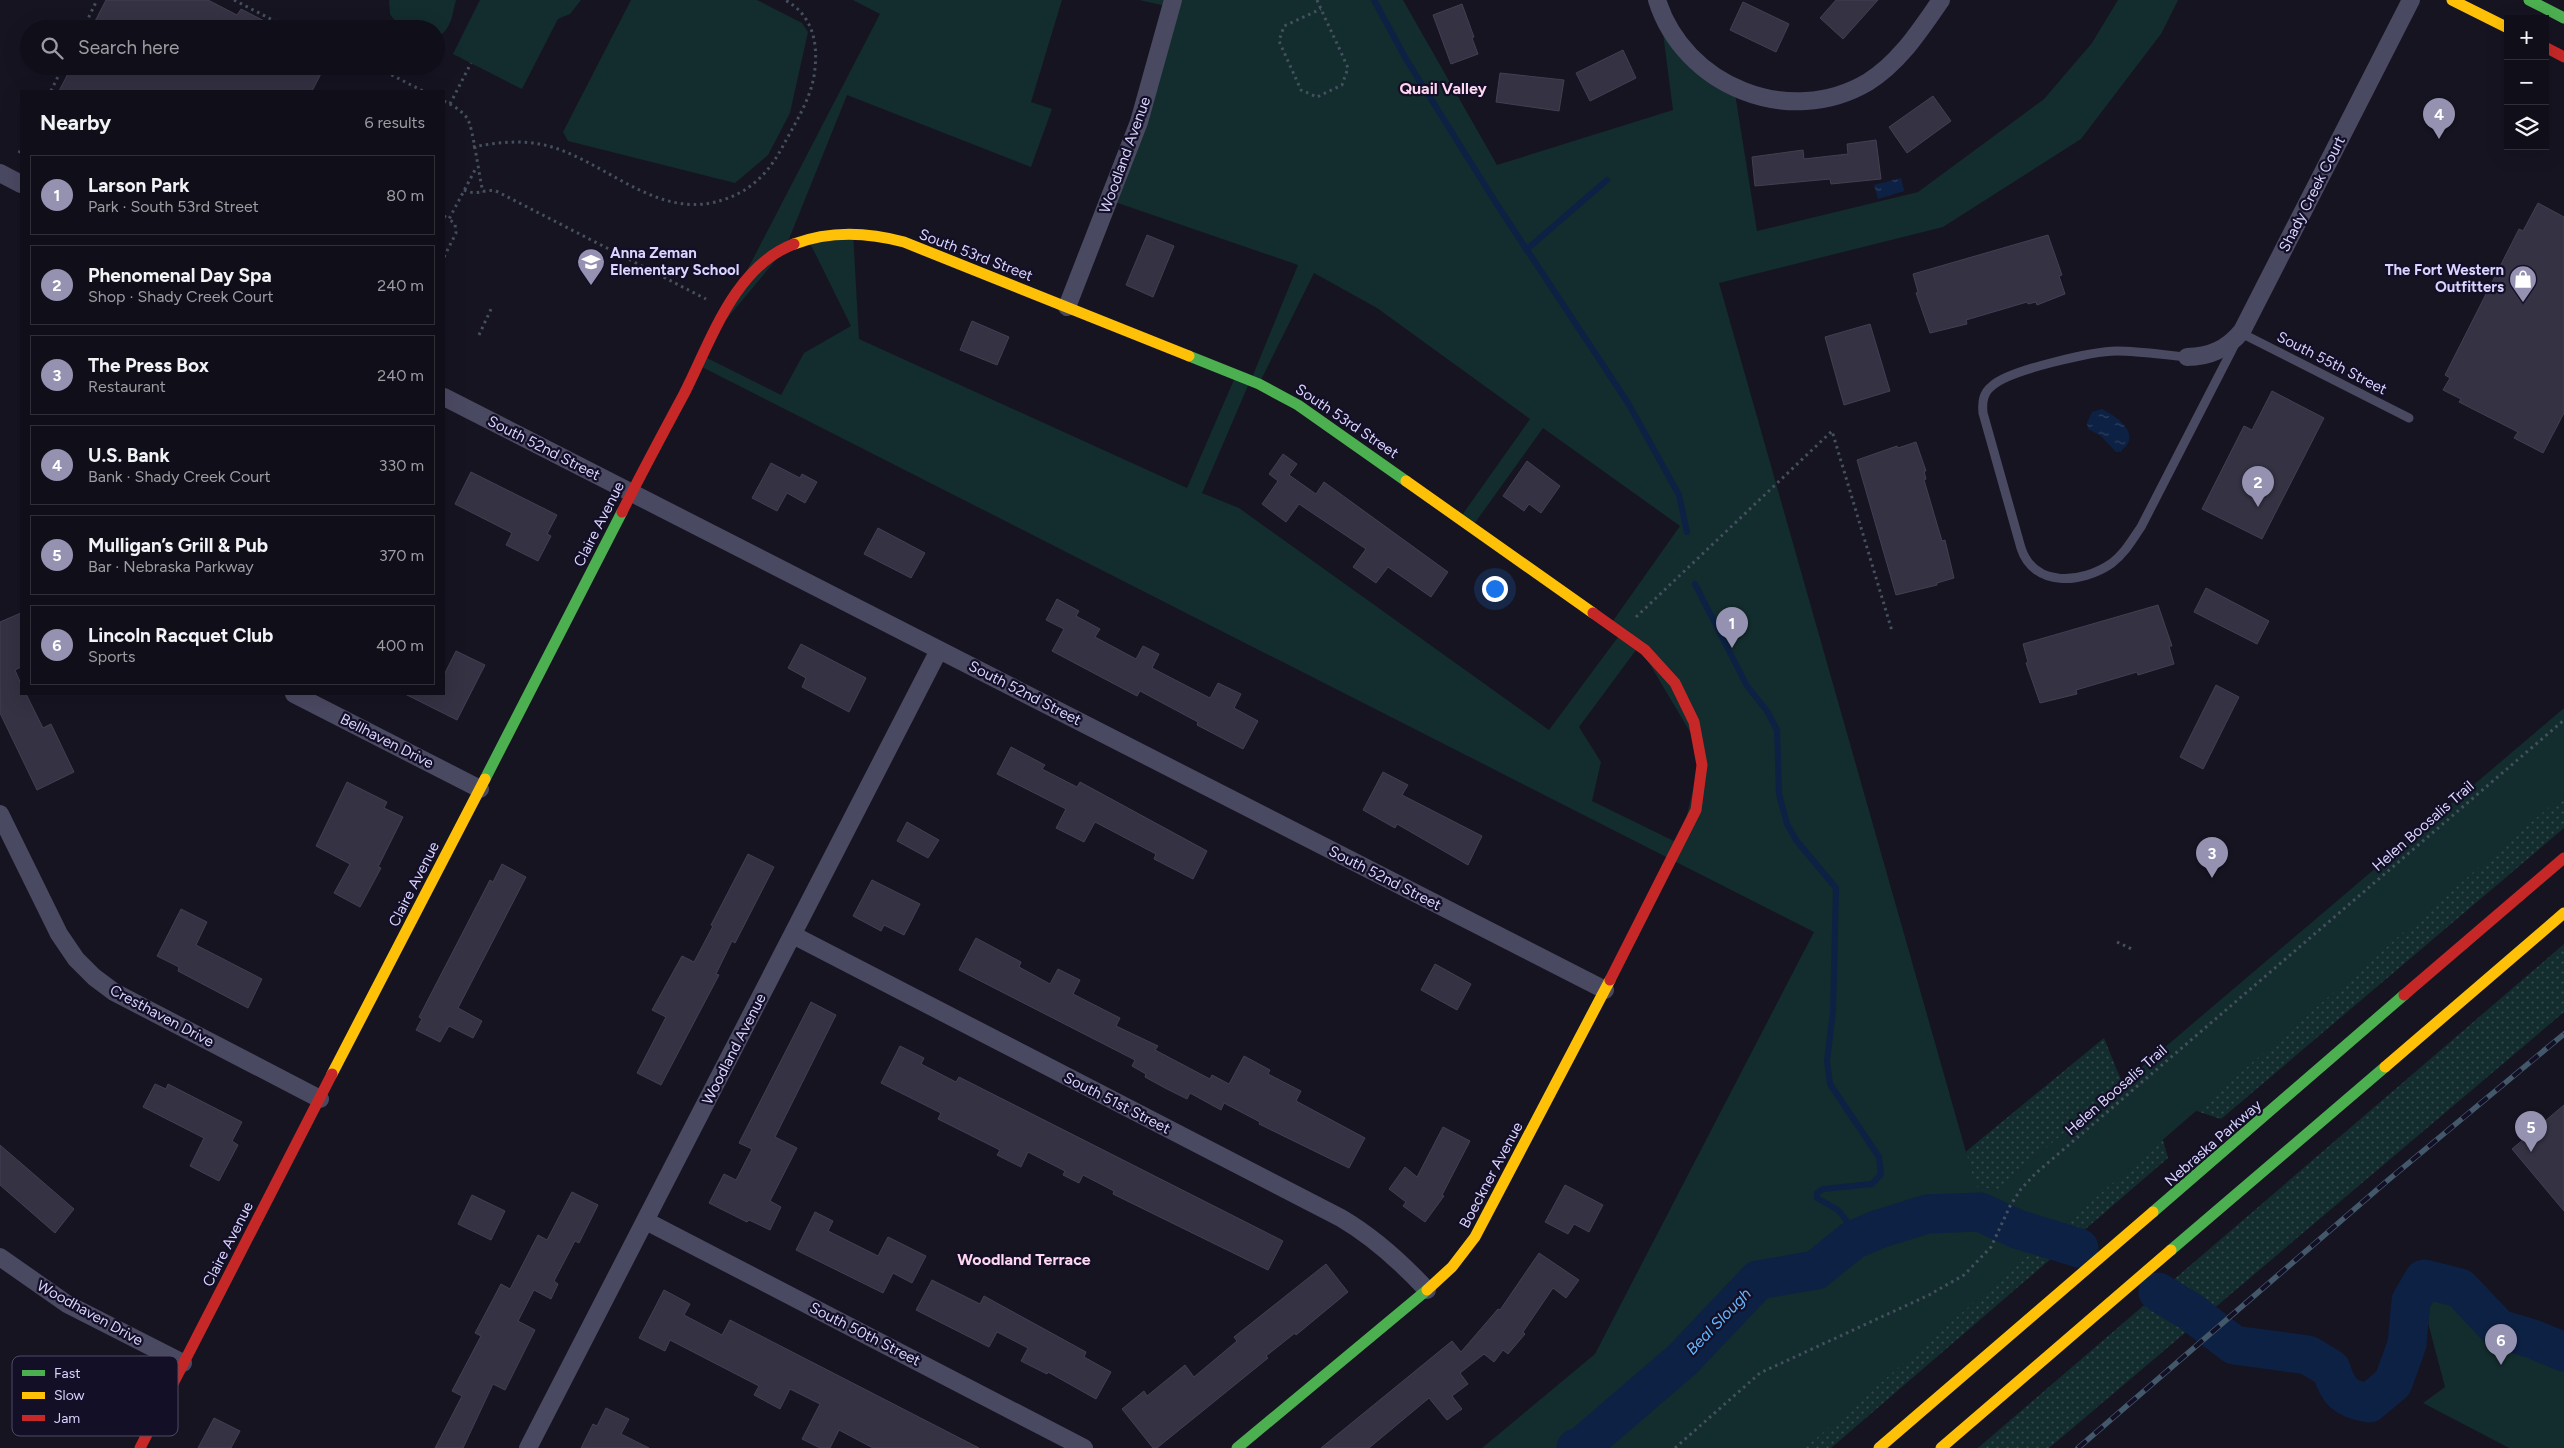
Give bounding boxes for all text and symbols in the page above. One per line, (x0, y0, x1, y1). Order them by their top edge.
map controls (2504, 15, 2549, 150)
button: + (2504, 15, 2549, 60)
search box (20, 20, 445, 75)
icon: search (38, 34, 66, 62)
text: Search here (78, 36, 180, 59)
button: − (2504, 60, 2549, 105)
district label: Quail Valley (1399, 79, 1487, 98)
street label: Woodland Avenue (1096, 94, 1154, 216)
pin: 4 (2423, 98, 2455, 139)
button: layers (2504, 105, 2549, 150)
text: Nearby (40, 110, 111, 135)
text: 6 results (364, 113, 425, 132)
street label: Shady Creek Court (2275, 133, 2349, 255)
text: Larson Park (88, 174, 190, 197)
text: 1 (54, 186, 60, 205)
text: 80 m (386, 186, 424, 205)
text: Park · South 53rd Street (88, 197, 259, 216)
street label: South 53rd Street (917, 225, 1036, 285)
place label: Anna Zeman Elementary School (610, 244, 740, 279)
school or university icon: Anna Zeman Elementary School (576, 247, 606, 286)
place label: The Fort Western Outfitters (2385, 261, 2504, 296)
text: Phenomenal Day Spa (88, 264, 272, 287)
shop icon: The Fort Western Outfitters (2508, 264, 2538, 303)
text: 2 (52, 276, 62, 295)
text: 240 m (377, 276, 424, 295)
text: Shop · Shady Creek Court (88, 287, 273, 306)
street label: South 55th Street (2274, 328, 2390, 399)
text: The Press Box (88, 354, 209, 377)
text: 3 (53, 366, 61, 385)
text: 240 m (377, 366, 424, 385)
text: Restaurant (88, 377, 166, 396)
street label: South 53rd Street (1292, 380, 1402, 462)
street label: South 52nd Street (485, 412, 604, 484)
text: U.S. Bank (88, 444, 170, 467)
text: 4 (52, 456, 62, 475)
text: 330 m (379, 456, 424, 475)
pin: 2 (2242, 466, 2274, 507)
text: Bank · Shady Creek Court (88, 467, 271, 486)
street label: Claire Avenue (570, 479, 628, 569)
text: Mulligan’s Grill & Pub (88, 534, 268, 557)
text: 5 (52, 546, 62, 565)
text: 370 m (379, 546, 424, 565)
text: Bar · Nebraska Parkway (88, 557, 254, 576)
your location (1482, 576, 1508, 602)
pin: 1 (1716, 607, 1748, 648)
text: Lincoln Racquet Club (88, 624, 273, 647)
text: 6 (52, 636, 62, 655)
text: 400 m (376, 636, 424, 655)
text: Sports (88, 647, 135, 666)
street label: South 52nd Street (966, 657, 1085, 729)
street label: Bellhaven Drive (337, 710, 437, 772)
street label: Helen Boosalis Trail (2368, 777, 2478, 875)
pin: 3 (2196, 837, 2228, 878)
street label: Claire Avenue (385, 839, 443, 929)
street label: South 52nd Street (1326, 842, 1445, 914)
street label: Cresthaven Drive (107, 981, 217, 1051)
street label: Woodland Avenue (698, 990, 770, 1108)
street label: Helen Boosalis Trail (2061, 1041, 2171, 1139)
street label: South 51st Street (1061, 1068, 1174, 1138)
street label: Nebraska Parkway (2161, 1096, 2265, 1190)
pin: 5 (2515, 1111, 2547, 1152)
street label: Boeckner Avenue (1455, 1119, 1527, 1231)
street label: Claire Avenue (199, 1199, 257, 1289)
district label: Woodland Terrace (957, 1250, 1091, 1269)
street label: Woodhaven Drive (34, 1276, 146, 1350)
water label: Beal Slough (1682, 1284, 1755, 1359)
street label: South 50th Street (807, 1298, 924, 1370)
pin: 6 (2485, 1324, 2517, 1365)
legend (12, 1356, 178, 1436)
text: Fast (54, 1365, 80, 1382)
text: Slow (54, 1387, 85, 1404)
text: Jam (54, 1410, 80, 1427)

